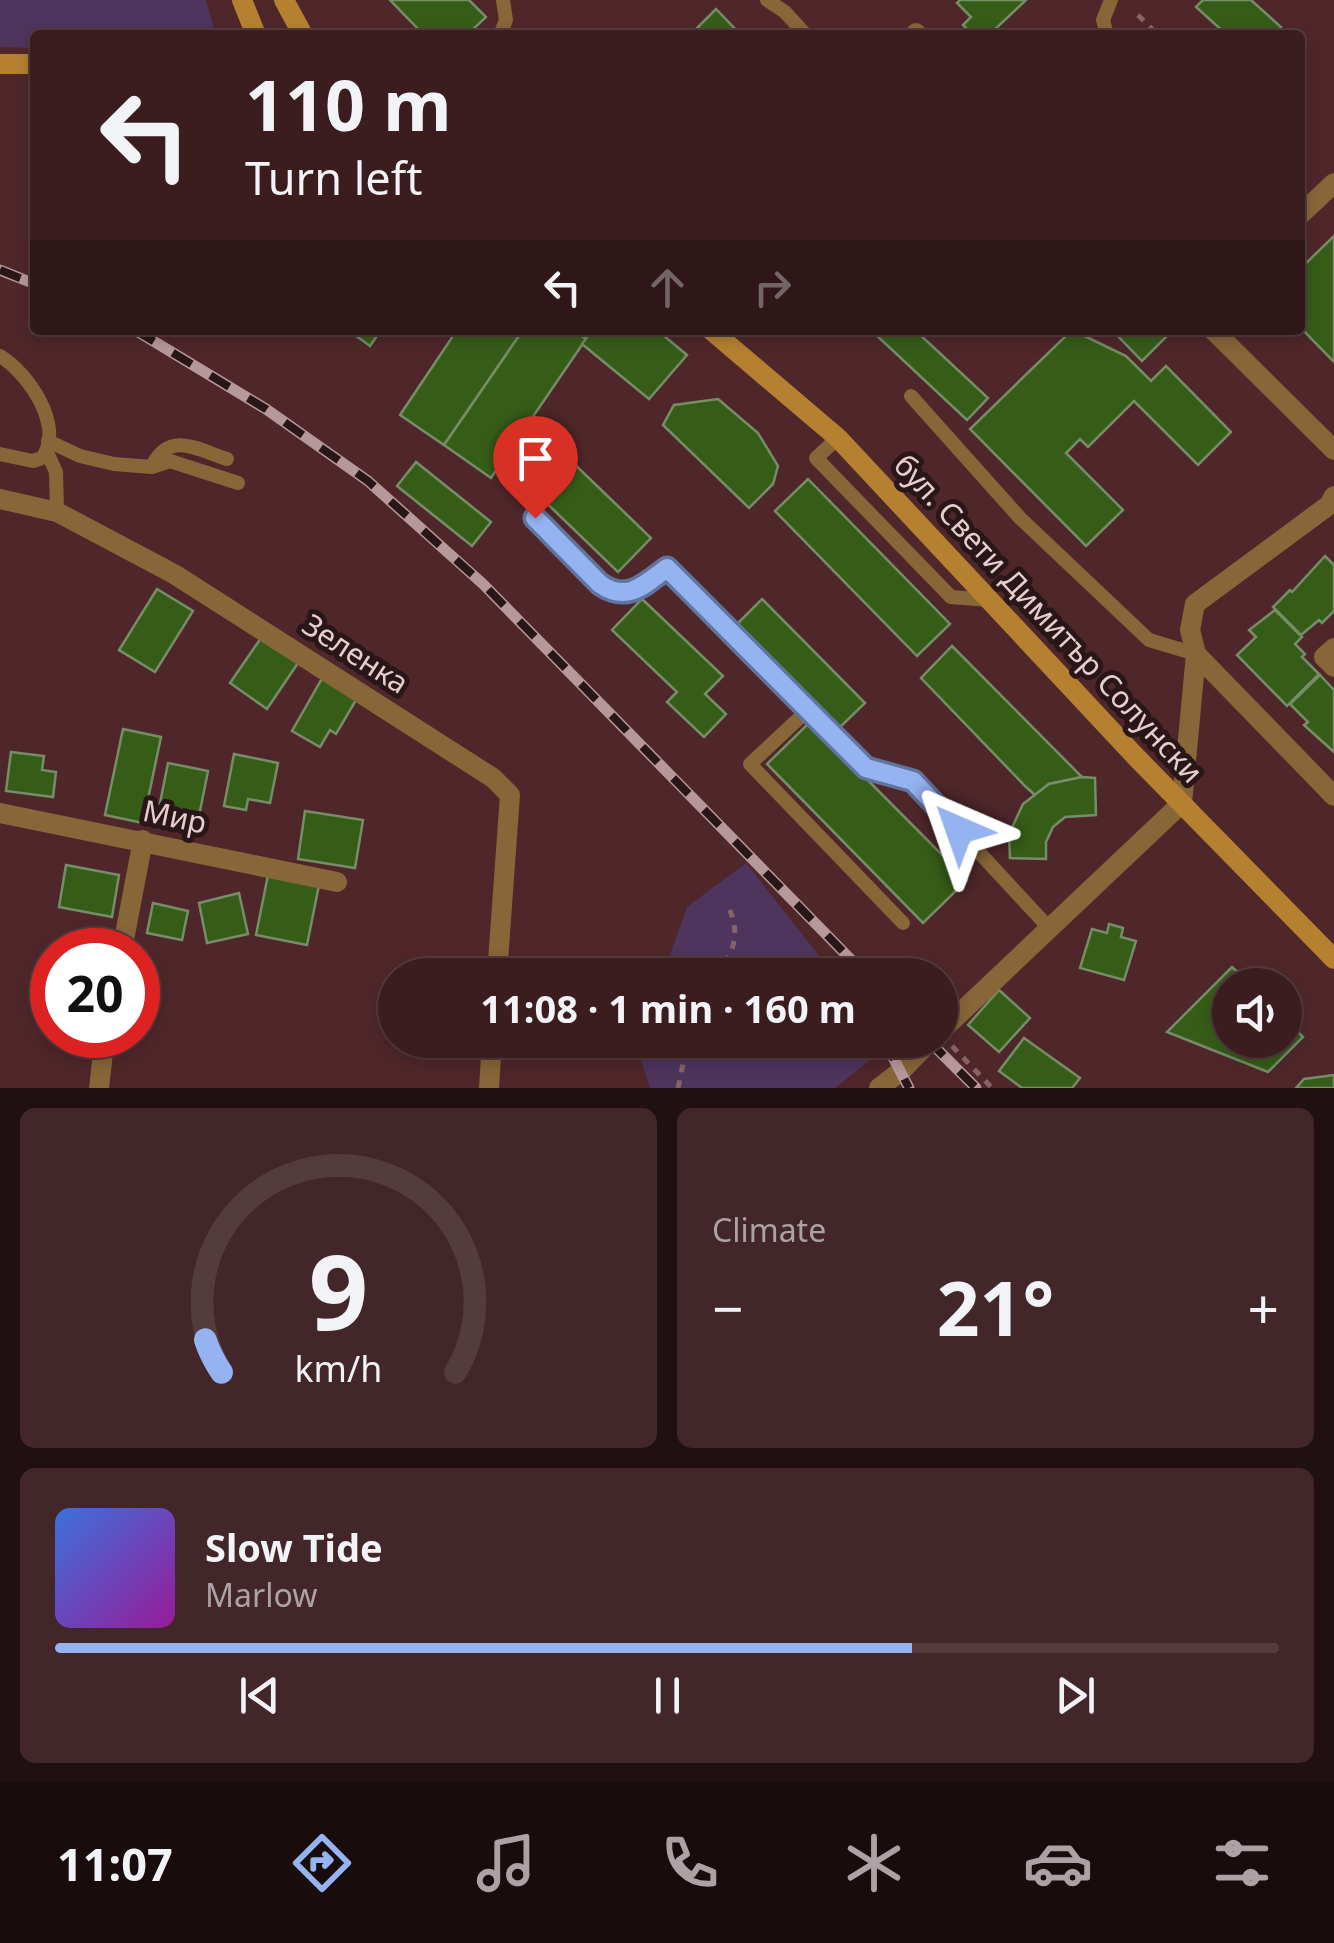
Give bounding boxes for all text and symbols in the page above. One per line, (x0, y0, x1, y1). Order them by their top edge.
text: 110 m (245, 56, 452, 152)
icon: left (80, 70, 210, 200)
text: Turn left (245, 147, 422, 208)
icon: left (535, 260, 590, 315)
icon: ahead (640, 260, 695, 315)
icon: right (745, 260, 800, 315)
pin (493, 416, 578, 519)
icon: arrive (508, 431, 563, 486)
street label: бул. Свети Димитър Солунски (886, 445, 1212, 791)
street label: Зеленка (295, 604, 417, 702)
position arrow (907, 778, 1011, 882)
street label: Мир (139, 789, 211, 843)
speed limit sign: 20 (30, 928, 160, 1058)
map controls (1212, 968, 1302, 1058)
button: sound (1212, 968, 1302, 1058)
text: 11:08 · 1 min · 160 m (480, 982, 856, 1034)
text: Climate (712, 1208, 826, 1251)
text: 9 (309, 1219, 368, 1360)
text: 21° (937, 1256, 1054, 1358)
text: − (712, 1270, 743, 1345)
text: + (1248, 1270, 1279, 1345)
text: km/h (295, 1344, 382, 1392)
text: Slow Tide (205, 1521, 383, 1573)
text: Marlow (205, 1573, 317, 1616)
icon: previous (232, 1668, 287, 1723)
icon: pause (640, 1668, 695, 1723)
icon: next (1048, 1668, 1103, 1723)
icon: directions (287, 1828, 357, 1898)
icon: music (471, 1828, 541, 1898)
icon: phone (655, 1828, 725, 1898)
icon: climate (839, 1828, 909, 1898)
icon: car (1023, 1828, 1093, 1898)
icon: filters (1207, 1828, 1277, 1898)
text: 11:07 (57, 1833, 173, 1894)

